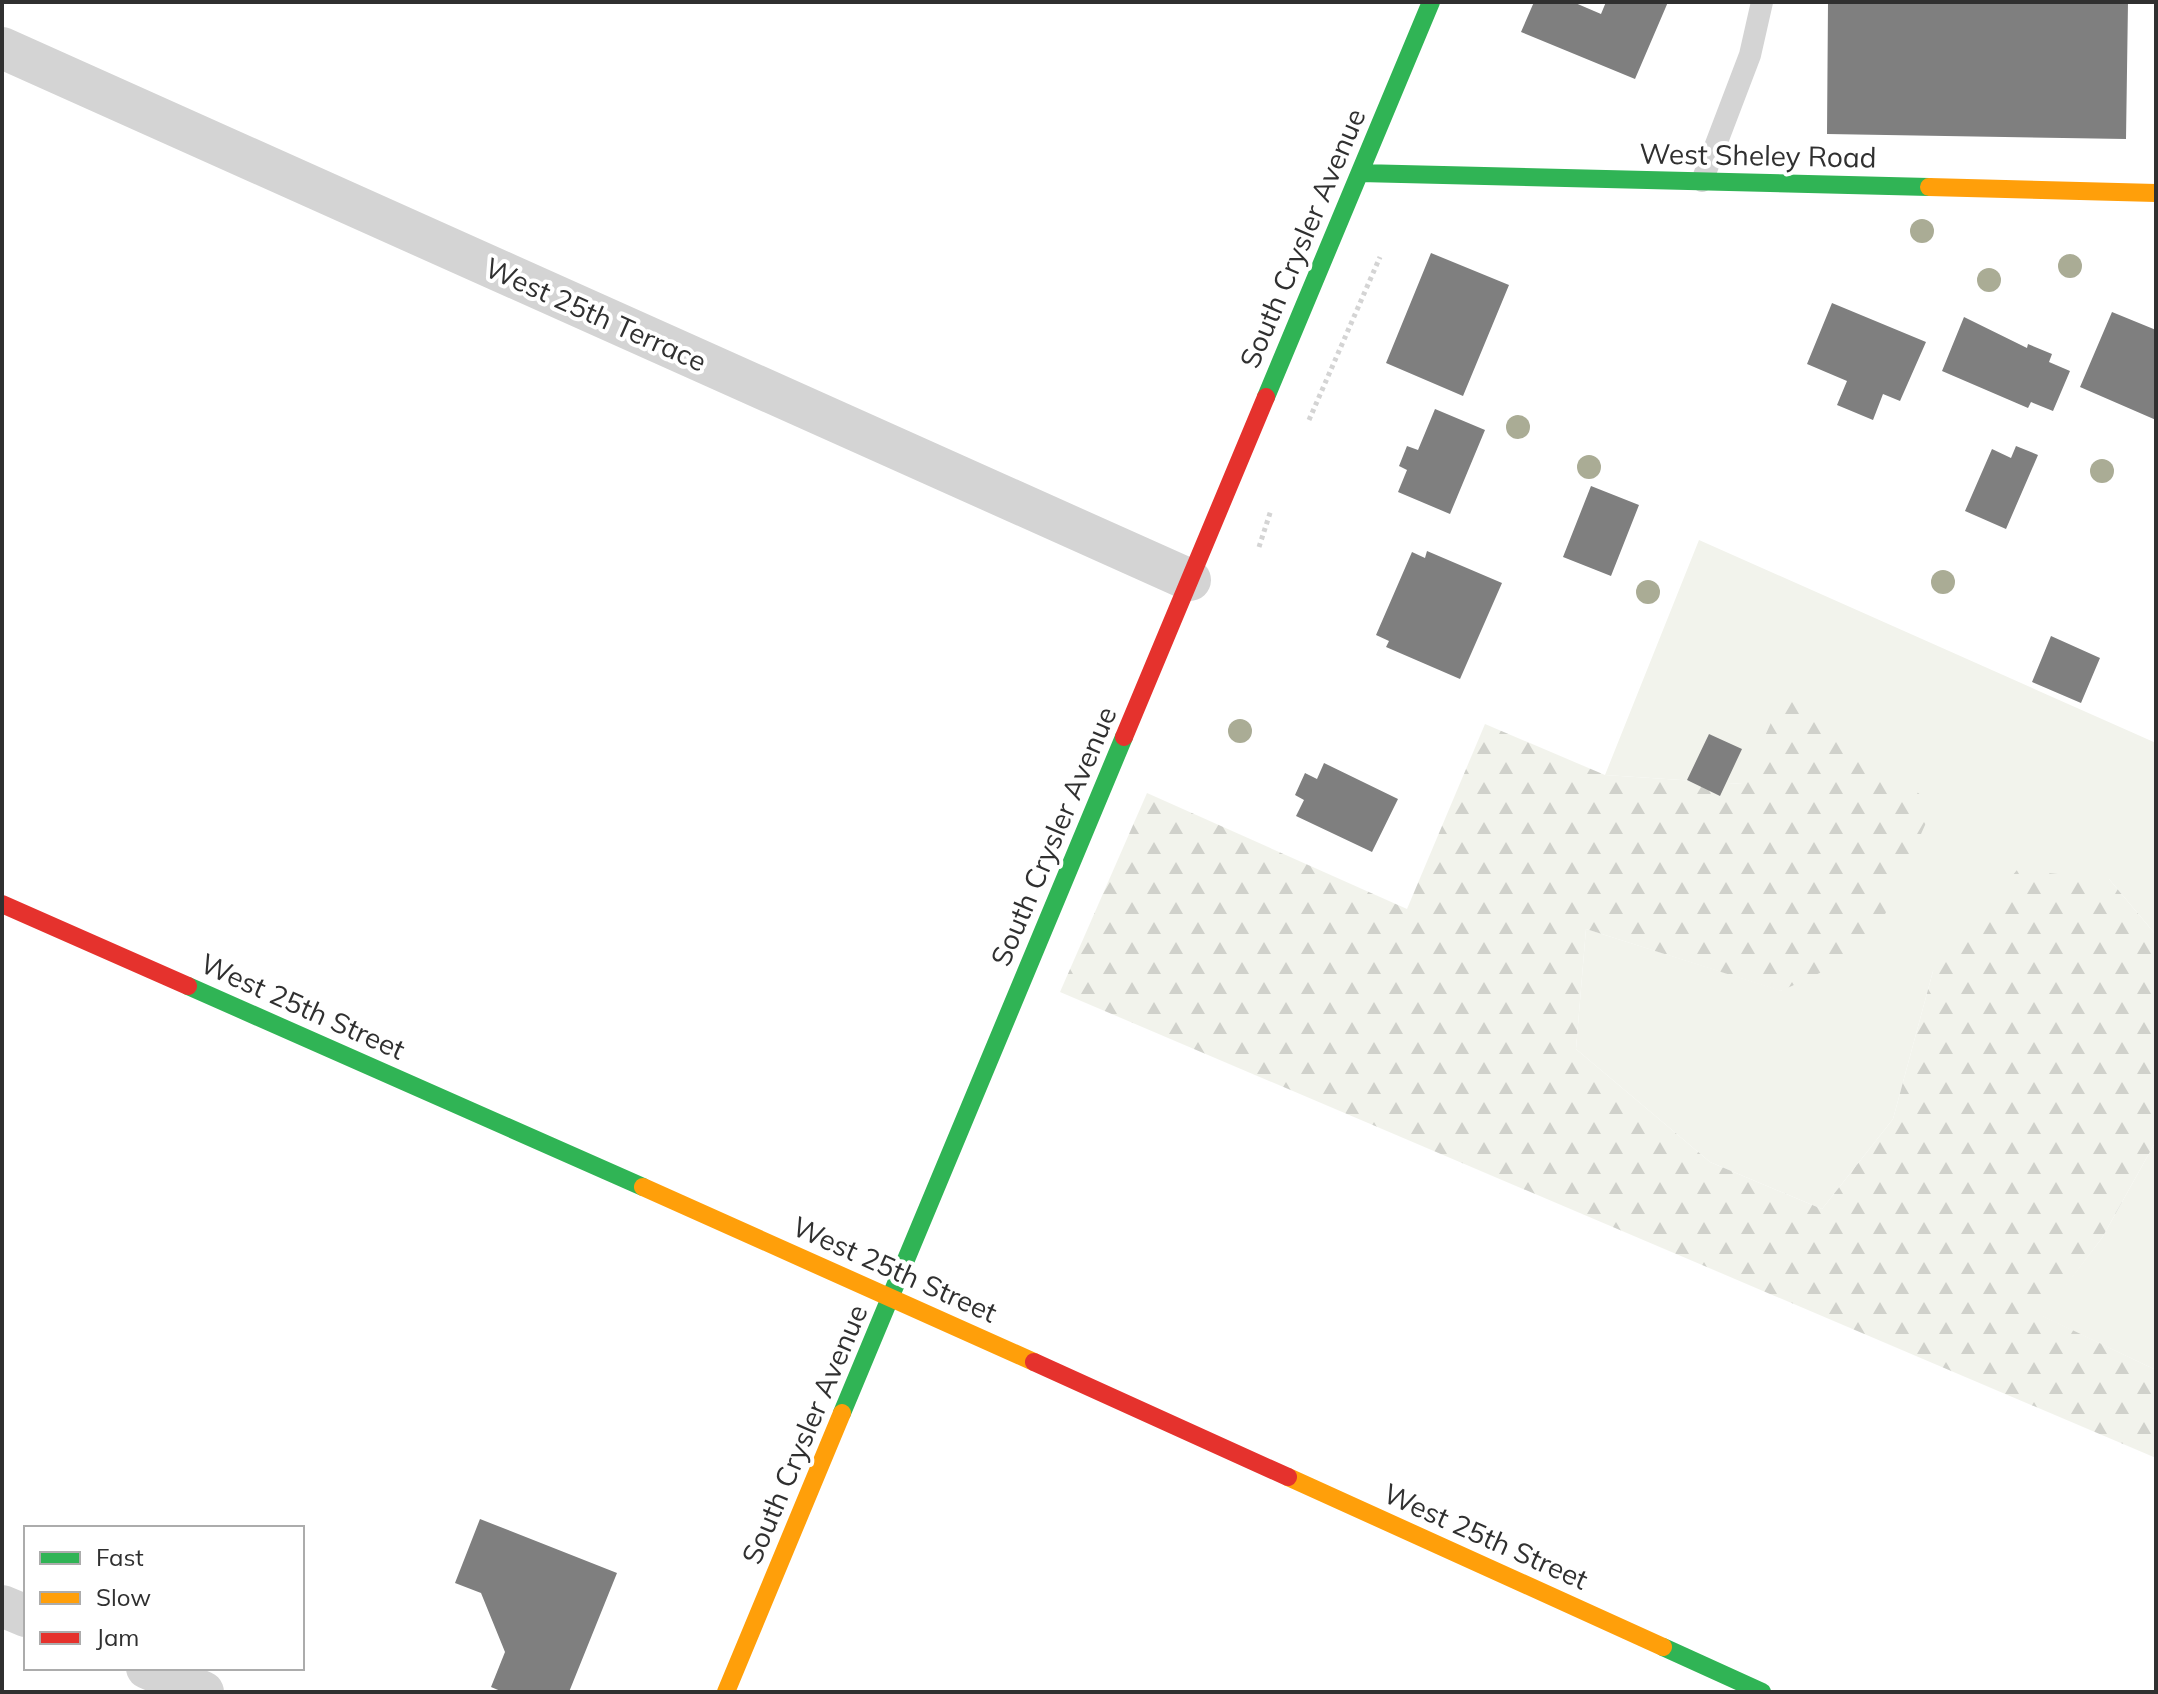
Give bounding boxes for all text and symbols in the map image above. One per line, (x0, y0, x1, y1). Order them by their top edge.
street label: South Crysler Avenue (1231, 103, 1373, 373)
street label: West Sheley Road (1639, 135, 1877, 175)
street label: West 25th Terrace (480, 250, 712, 378)
street label: South Crysler Avenue (982, 701, 1124, 971)
street label: West 25th Street (195, 945, 411, 1067)
street label: West 25th Street (787, 1208, 1003, 1330)
street label: South Crysler Avenue (733, 1299, 875, 1569)
street label: West 25th Street (1378, 1475, 1594, 1597)
legend (24, 1526, 304, 1670)
text: Fast (96, 1542, 144, 1572)
text: Slow (96, 1582, 151, 1612)
text: Jam (96, 1622, 139, 1652)

